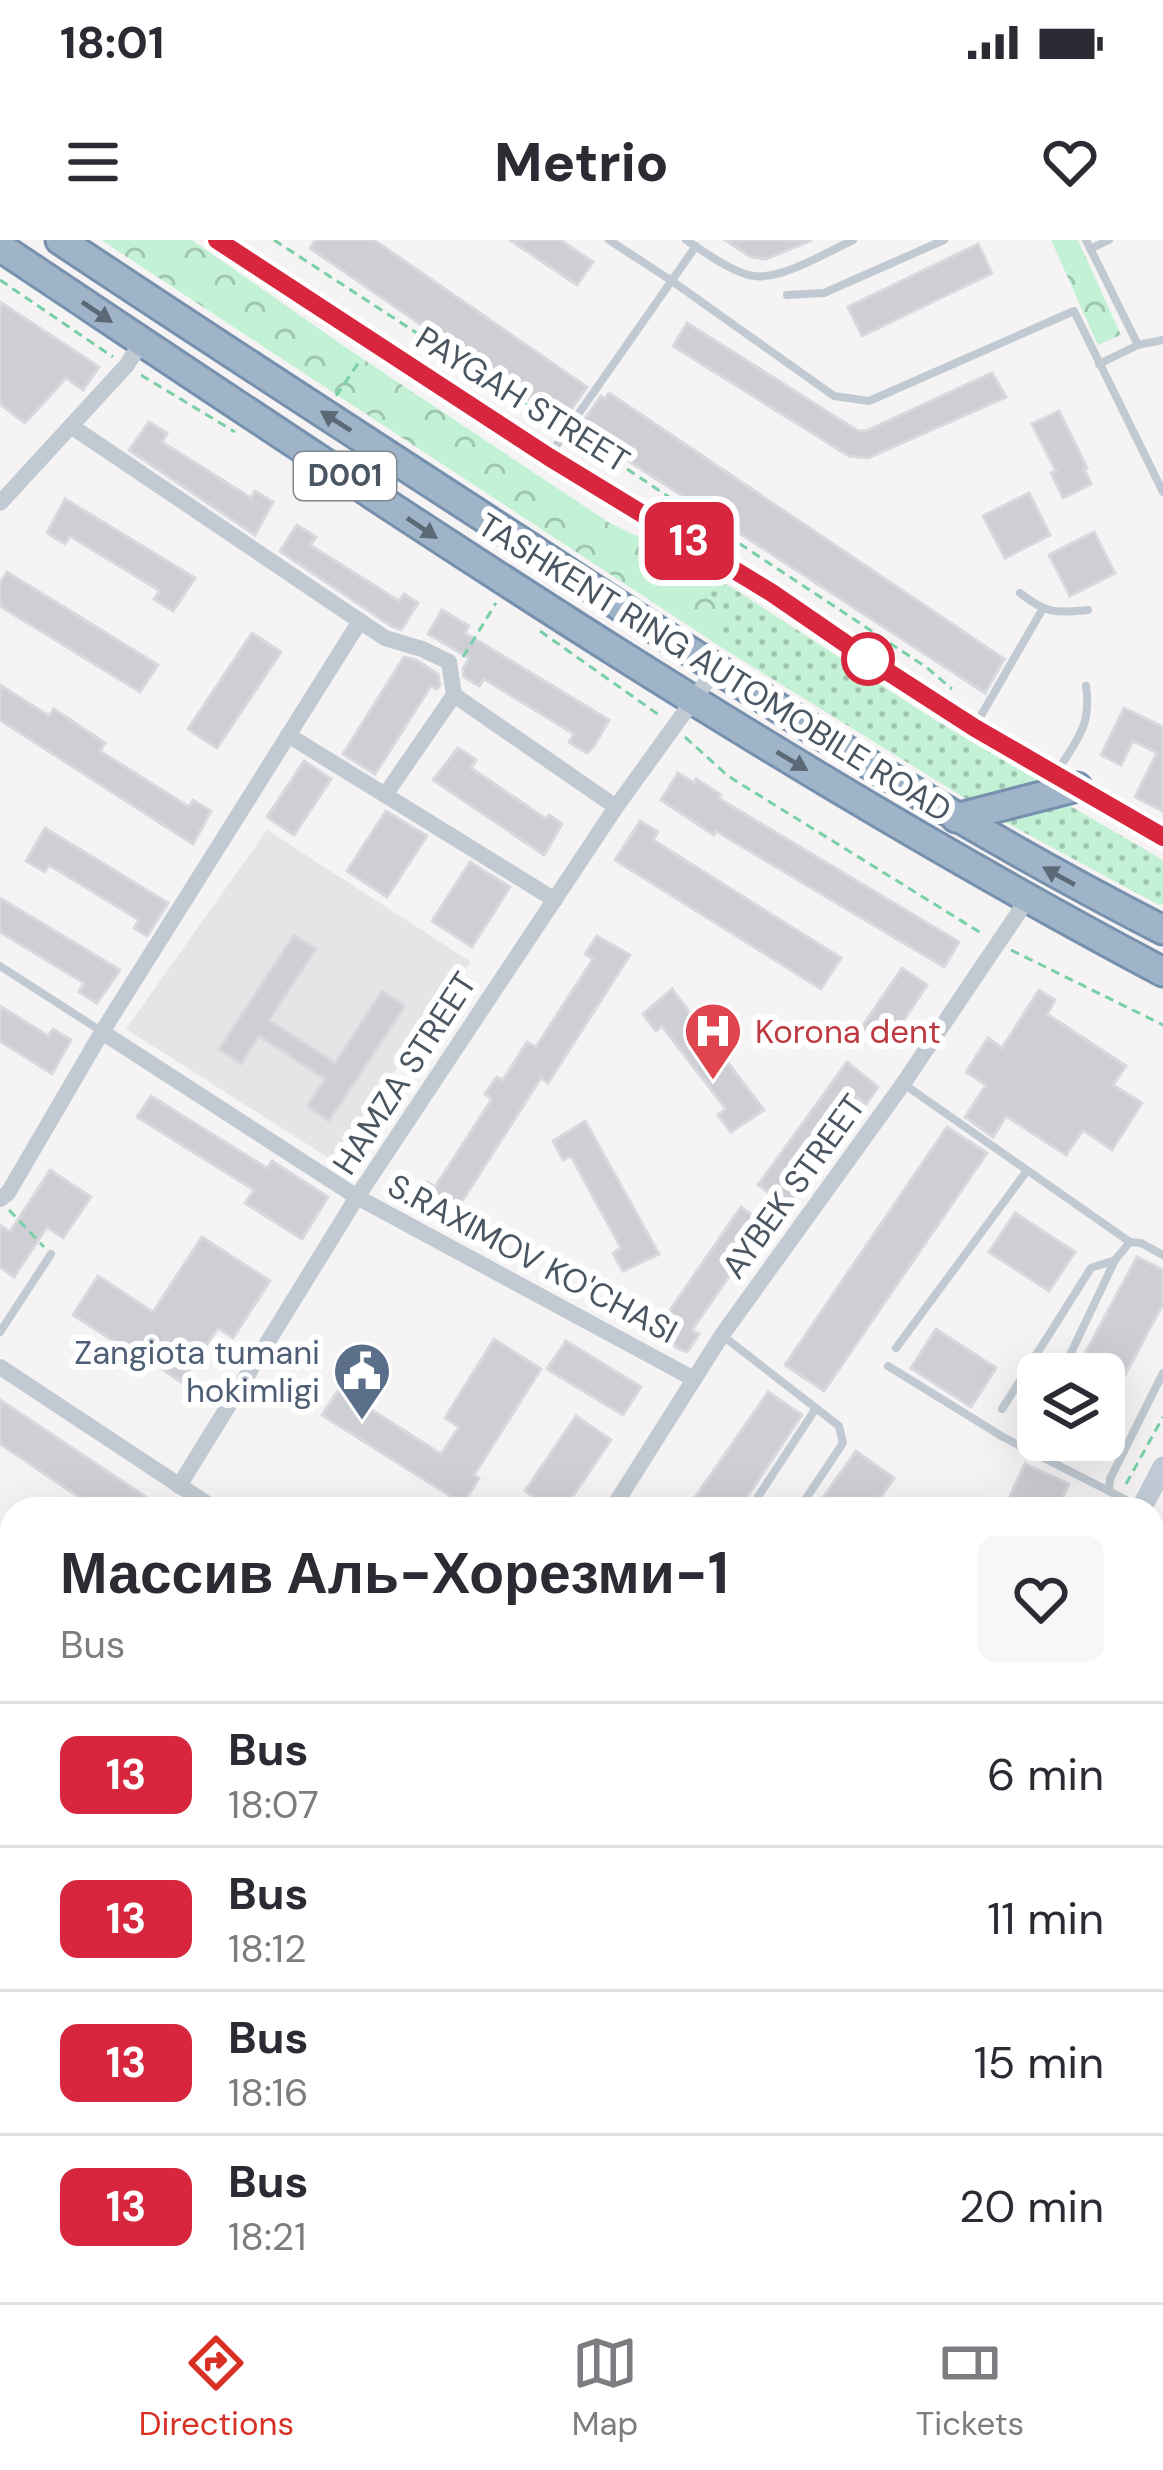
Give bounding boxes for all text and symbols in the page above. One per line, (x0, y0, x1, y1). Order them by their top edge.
text: 18:01 (60, 13, 164, 72)
text: Metrio (494, 127, 669, 198)
icon: menu (60, 129, 126, 195)
icon: heart (1037, 129, 1103, 195)
one-way arrow (81, 300, 114, 323)
street label: PAYGAH STREET (408, 317, 638, 482)
one-way arrow (320, 411, 353, 433)
road number: D001 (294, 452, 396, 500)
line badge: 13 (635, 502, 743, 580)
street label: TASHKENT RING AUTOMOBILE ROAD (470, 503, 960, 832)
text: 13 (669, 513, 709, 568)
one-way arrow (406, 516, 439, 538)
unlabelled marker (843, 634, 893, 684)
one-way arrow (775, 749, 809, 770)
one-way arrow (1042, 866, 1076, 887)
street label: HAMZA STREET (323, 964, 486, 1183)
hospital icon: Korona dent (682, 1000, 744, 1082)
place label: Korona dent (755, 1010, 941, 1053)
street label: AYBEK STREET (712, 1086, 875, 1287)
street label: S.RAXIMOV KO'CHASI (381, 1164, 685, 1353)
place label: Zangiota tumani hokimligi (74, 1331, 320, 1412)
public building icon: Zangiota tumani hokimligi (331, 1340, 393, 1422)
map controls (1017, 1353, 1125, 1461)
button: layers (1017, 1353, 1125, 1461)
text: Массив Аль-Хорезми-1 (60, 1536, 729, 1611)
button: heart (978, 1536, 1104, 1662)
text: Bus (60, 1619, 125, 1670)
text: Bus (228, 1720, 308, 1779)
text: 6 min (987, 1745, 1104, 1804)
text: 13 (106, 1747, 146, 1802)
text: 18:07 (228, 1779, 319, 1830)
text: Bus (228, 1864, 308, 1923)
text: 11 min (987, 1889, 1104, 1948)
text: 13 (106, 1891, 146, 1946)
text: 18:12 (228, 1923, 306, 1974)
text: Bus (228, 2008, 308, 2067)
text: 15 min (974, 2033, 1104, 2092)
text: 13 (106, 2035, 146, 2090)
text: 18:16 (228, 2067, 308, 2118)
text: Bus (228, 2152, 308, 2211)
text: 20 min (959, 2177, 1104, 2236)
text: 13 (106, 2179, 146, 2234)
text: 18:21 (228, 2211, 306, 2262)
tab: Directions (139, 2330, 294, 2445)
tab: Map (572, 2330, 638, 2445)
tab: Tickets (916, 2330, 1024, 2445)

